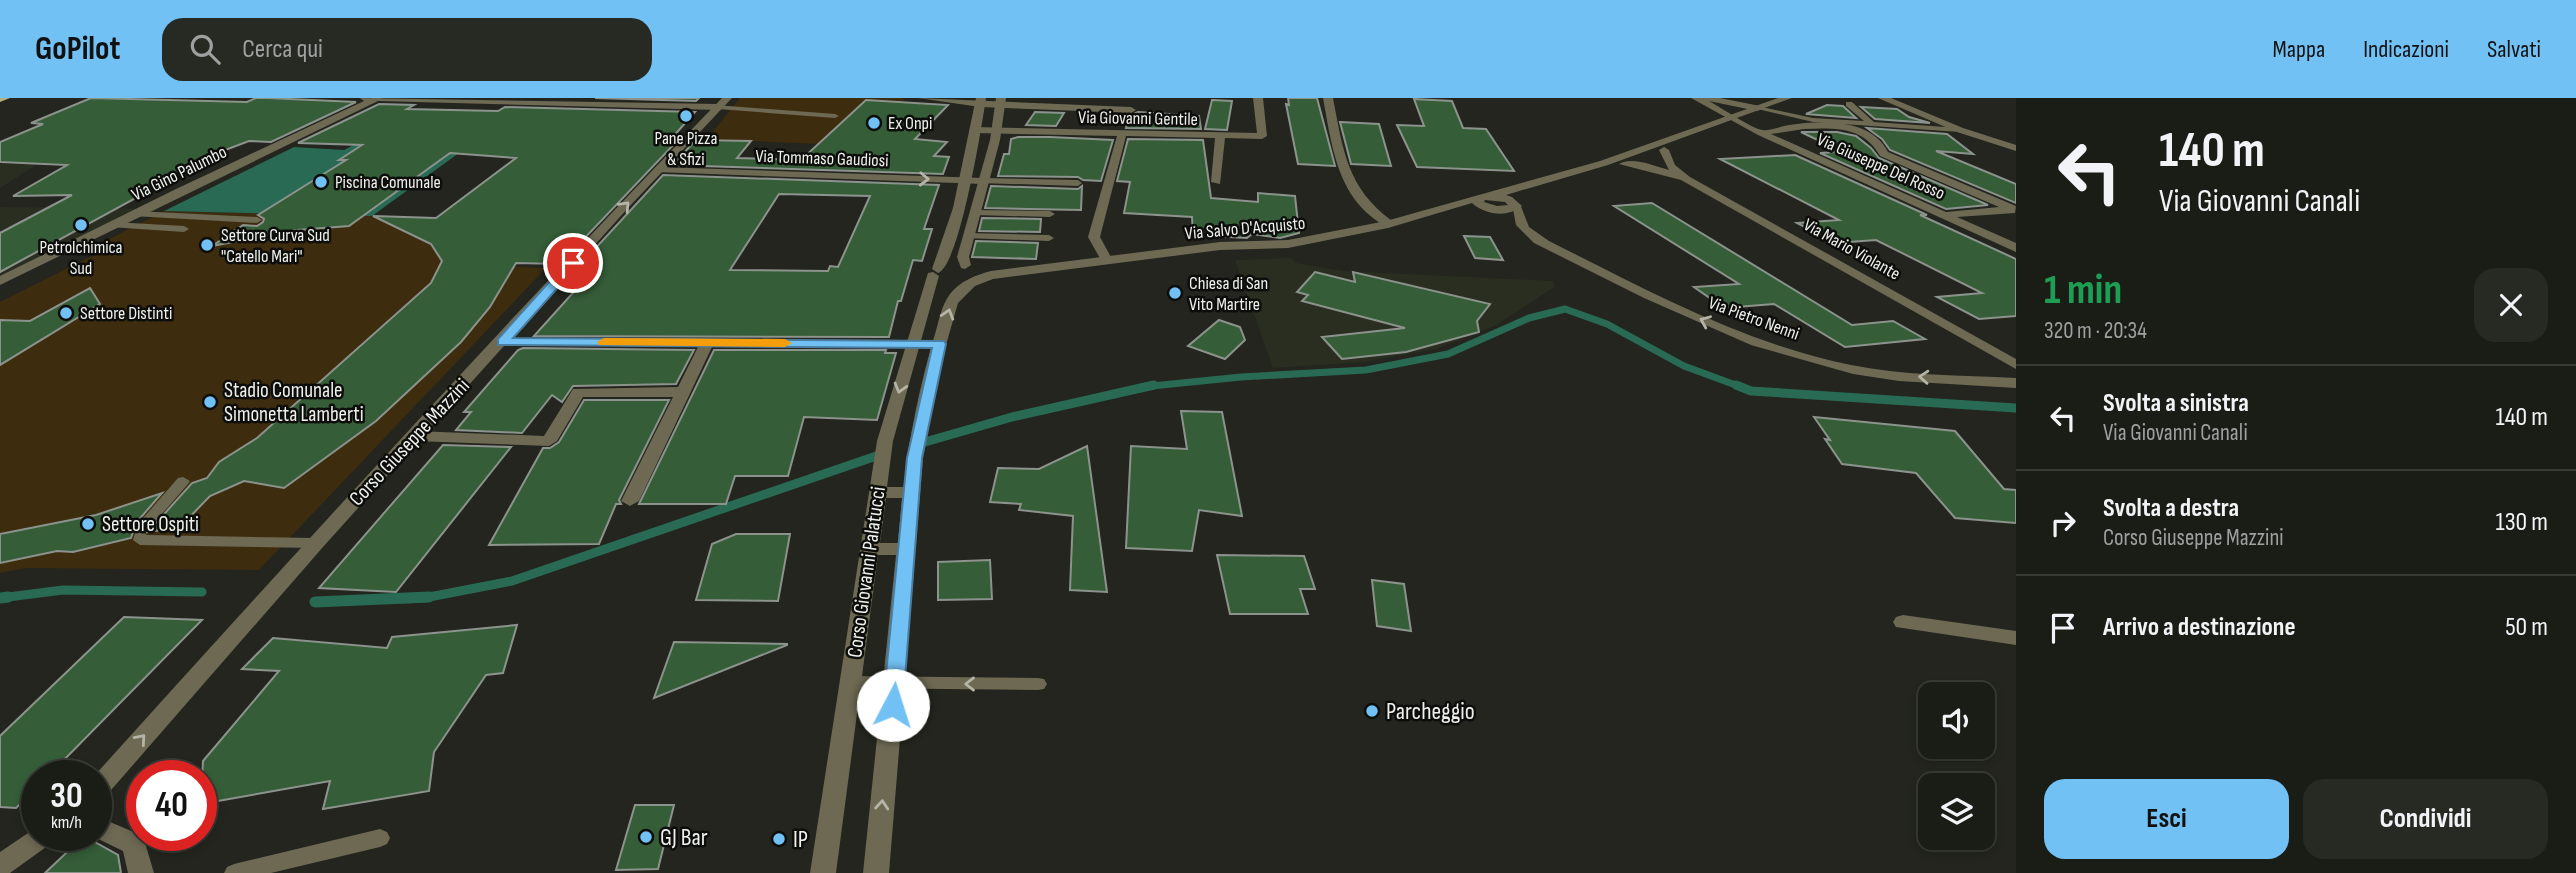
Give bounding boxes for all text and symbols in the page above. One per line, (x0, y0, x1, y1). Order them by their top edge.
search box (162, 18, 652, 81)
text: GoPilot (35, 29, 120, 69)
icon: search (186, 30, 224, 68)
text: Cerca qui (242, 34, 323, 65)
text: Mappa (2273, 35, 2325, 64)
text: Indicazioni (2363, 35, 2449, 64)
text: Salvati (2487, 35, 2541, 64)
street label: Via Giovanni Gentile (1078, 107, 1198, 130)
marker: Pane Pizza & Sfizi (678, 108, 694, 124)
place label: Ex Onpi (888, 113, 932, 134)
marker: Ex Onpi (866, 115, 882, 131)
text: 140 m (2159, 122, 2265, 181)
icon: left (2044, 126, 2135, 217)
place label: Pane Pizza & Sfizi (655, 128, 718, 170)
street label: Via Giuseppe Del Rosso (1814, 129, 1948, 204)
street label: Via Gino Palumbo (128, 141, 230, 206)
street label: Via Tommaso Gaudiosi (755, 146, 889, 171)
place label: Piscina Comunale (335, 172, 441, 193)
one-way arrow (918, 172, 929, 187)
marker: Piscina Comunale (313, 174, 329, 190)
text: Via Giovanni Canali (2159, 182, 2360, 221)
one-way arrow (616, 201, 629, 214)
street label: Via Salvo D'Acquisto (1184, 213, 1306, 244)
street label: Via Mario Violante (1800, 214, 1904, 285)
marker: Petrolchimica Sud (73, 217, 89, 233)
place label: Settore Curva Sud "Catello Mari" (221, 225, 330, 267)
pin (543, 233, 603, 293)
place label: Petrolchimica Sud (39, 237, 123, 279)
marker: Settore Curva Sud "Catello Mari" (199, 237, 215, 253)
icon: arrive (554, 244, 592, 282)
text: 1 min (2044, 265, 2122, 316)
button: close (2474, 268, 2548, 342)
place label: Chiesa di San Vito Martire (1189, 273, 1268, 315)
marker: Chiesa di San Vito Martire (1167, 285, 1183, 301)
street label: Via Pietro Nenni (1705, 292, 1802, 345)
place label: Settore Distinti (80, 303, 172, 324)
marker: Settore Distinti (58, 305, 74, 321)
one-way arrow (940, 308, 955, 320)
one-way arrow (1700, 315, 1713, 329)
text: 320 m · 20:34 (2044, 317, 2147, 345)
one-way arrow (1919, 369, 1930, 384)
street label: Corso Giuseppe Mazzini (344, 374, 475, 511)
place label: Stadio Comunale Simonetta Lamberti (224, 378, 364, 427)
one-way arrow (893, 382, 908, 394)
text: Svolta a sinistra (2103, 388, 2249, 419)
marker: Stadio Comunale Simonetta Lamberti (202, 394, 218, 410)
icon: left (2044, 399, 2082, 437)
text: 140 m (2496, 402, 2548, 433)
text: Via Giovanni Canali (2103, 419, 2248, 447)
street label: Corso Giovanni Palatucci (842, 485, 891, 659)
text: Svolta a destra (2103, 493, 2239, 524)
icon: right (2044, 504, 2082, 542)
text: 130 m (2496, 507, 2548, 538)
place label: Settore Ospiti (102, 512, 199, 537)
marker: Settore Ospiti (80, 516, 96, 532)
text: Corso Giuseppe Mazzini (2103, 524, 2284, 552)
icon: arrive (2044, 609, 2082, 647)
text: Arrivo a destinazione (2103, 612, 2296, 643)
text: 50 m (2505, 612, 2548, 643)
position arrow (856, 668, 930, 742)
one-way arrow (964, 676, 975, 692)
map controls (1918, 682, 1995, 850)
button: sound (1918, 682, 1995, 759)
place label: Parcheggio (1386, 697, 1475, 726)
marker: Parcheggio (1364, 703, 1380, 719)
one-way arrow (133, 735, 146, 748)
speed limit sign: 40 (126, 760, 217, 851)
button: layers (1918, 773, 1995, 850)
text: 30 (50, 775, 83, 818)
button: Esci (2044, 779, 2289, 859)
button: Condividi (2303, 779, 2548, 859)
one-way arrow (874, 799, 889, 810)
text: km/h (51, 812, 82, 833)
place label: GJ Bar (660, 823, 708, 852)
place label: IP (793, 825, 808, 854)
marker: GJ Bar (638, 829, 654, 845)
marker: IP (771, 831, 787, 847)

